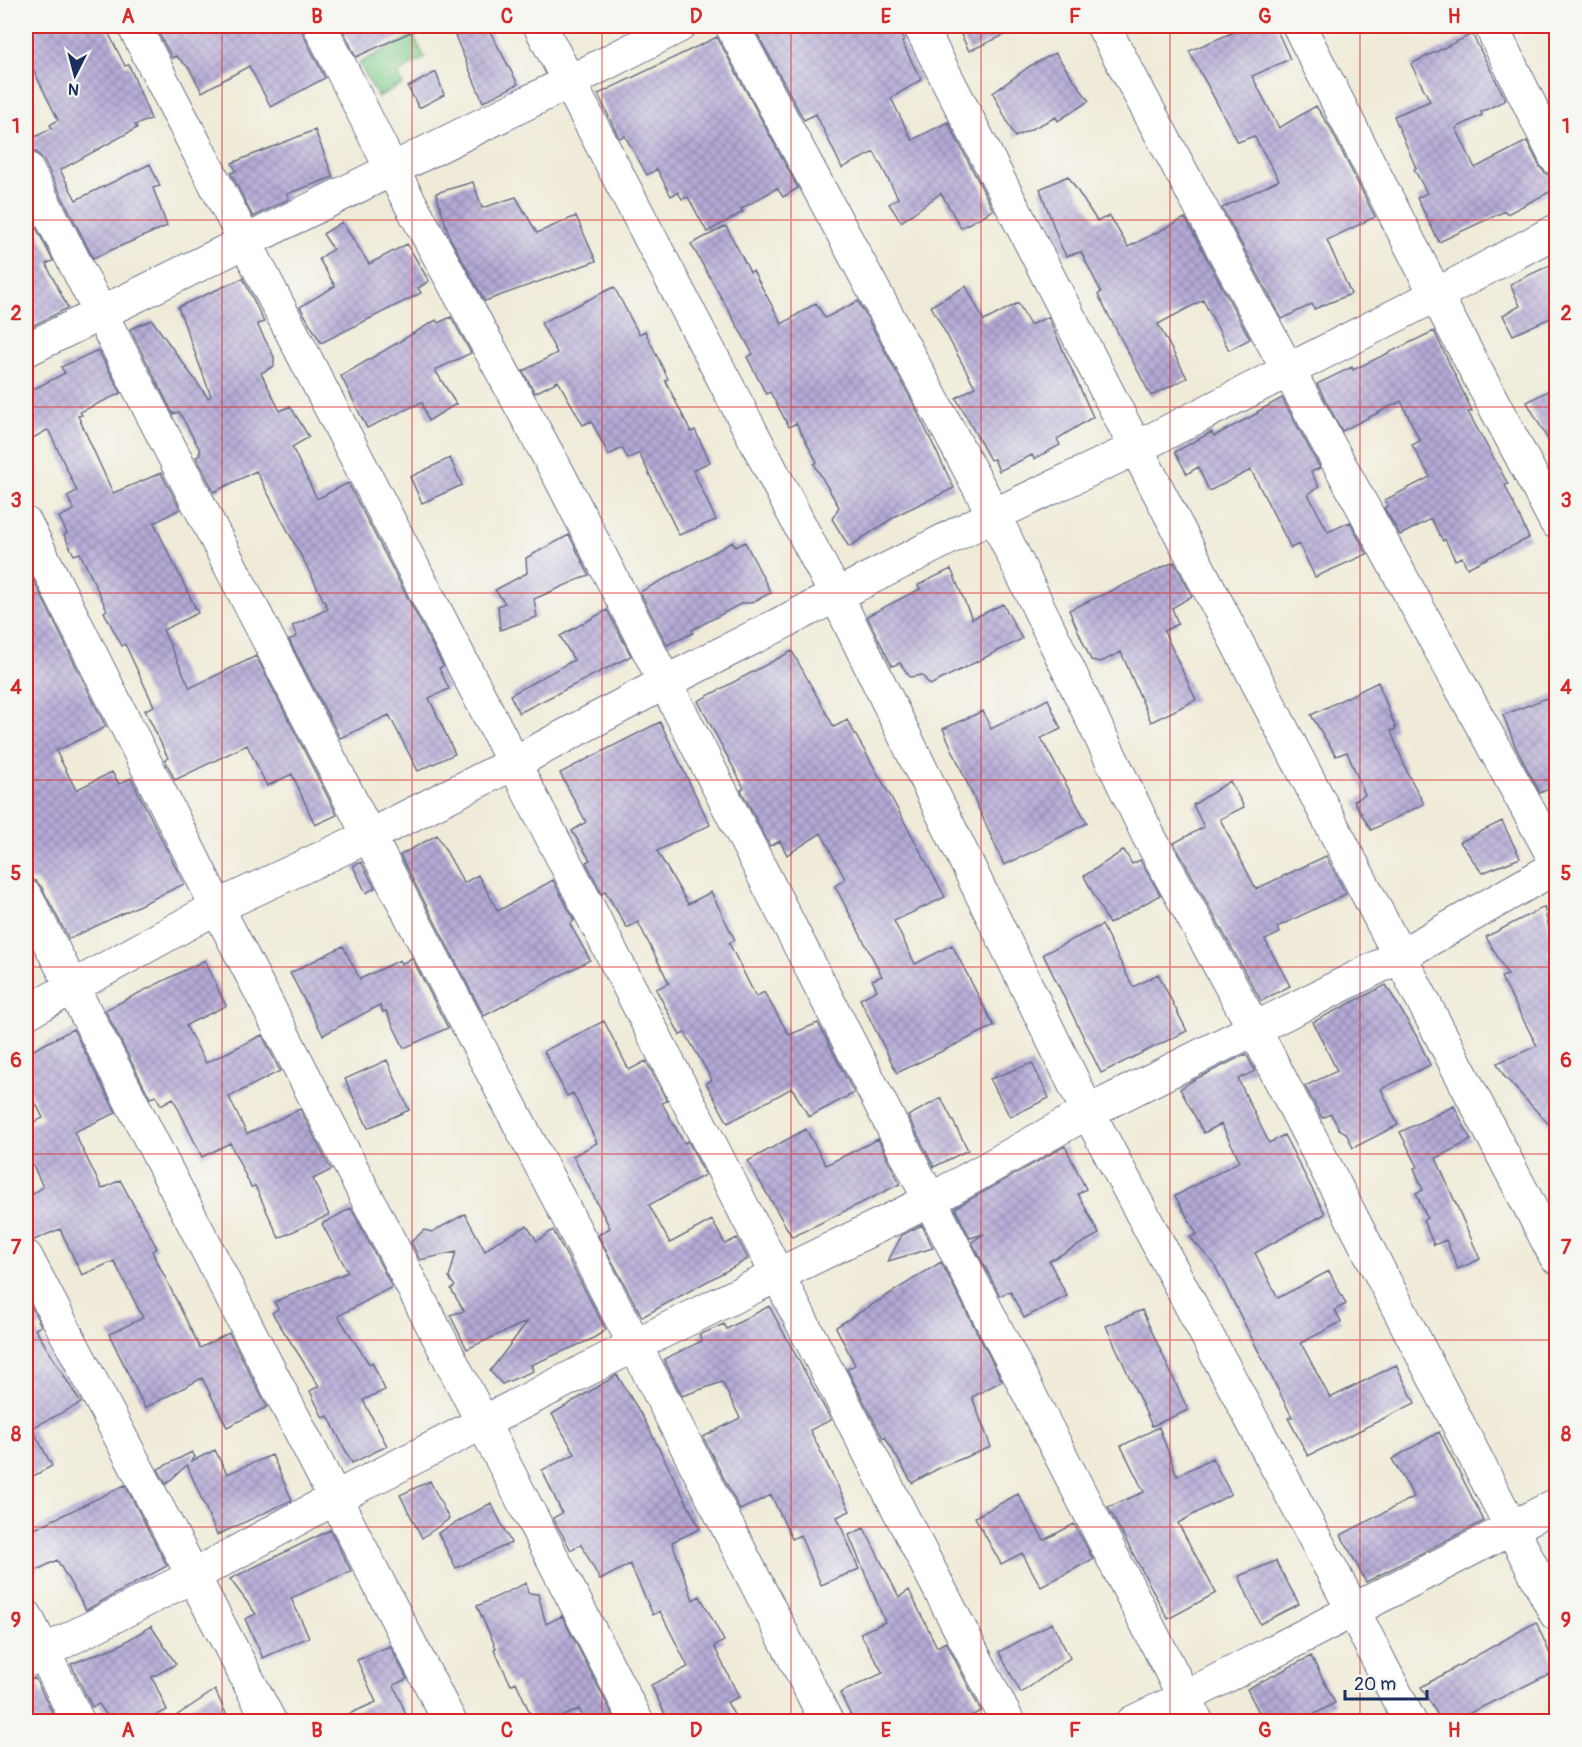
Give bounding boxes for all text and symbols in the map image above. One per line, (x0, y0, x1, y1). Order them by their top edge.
text: A (122, 4, 135, 29)
text: B (311, 4, 323, 29)
text: C (501, 4, 513, 29)
text: D (690, 4, 703, 29)
text: E (881, 4, 892, 29)
text: F (1069, 4, 1081, 29)
text: G (1258, 4, 1272, 29)
text: H (1448, 4, 1461, 29)
north arrow (45, 45, 105, 105)
text: N (67, 78, 80, 99)
text: 1 (12, 114, 20, 139)
text: 1 (1562, 114, 1570, 139)
text: 2 (10, 301, 22, 326)
text: 2 (1560, 301, 1572, 326)
text: 3 (10, 488, 22, 513)
text: 3 (1560, 488, 1572, 513)
text: 4 (10, 675, 22, 700)
text: 4 (1560, 675, 1572, 700)
text: 5 (11, 861, 22, 886)
text: 5 (1561, 861, 1572, 886)
text: 6 (10, 1048, 22, 1073)
text: 6 (1560, 1048, 1572, 1073)
text: 7 (11, 1235, 22, 1260)
text: 7 (1561, 1235, 1572, 1260)
text: 8 (11, 1422, 21, 1447)
text: 8 (1561, 1422, 1571, 1447)
text: 9 (11, 1608, 21, 1633)
text: 9 (1561, 1608, 1571, 1633)
scale bar (1345, 1663, 1428, 1701)
text: 20 m (1354, 1673, 1396, 1696)
text: A (122, 1718, 135, 1743)
text: B (311, 1718, 323, 1743)
text: C (501, 1718, 513, 1743)
text: D (690, 1718, 703, 1743)
text: E (881, 1718, 892, 1743)
text: F (1069, 1718, 1081, 1743)
text: G (1258, 1718, 1272, 1743)
text: H (1448, 1718, 1461, 1743)

